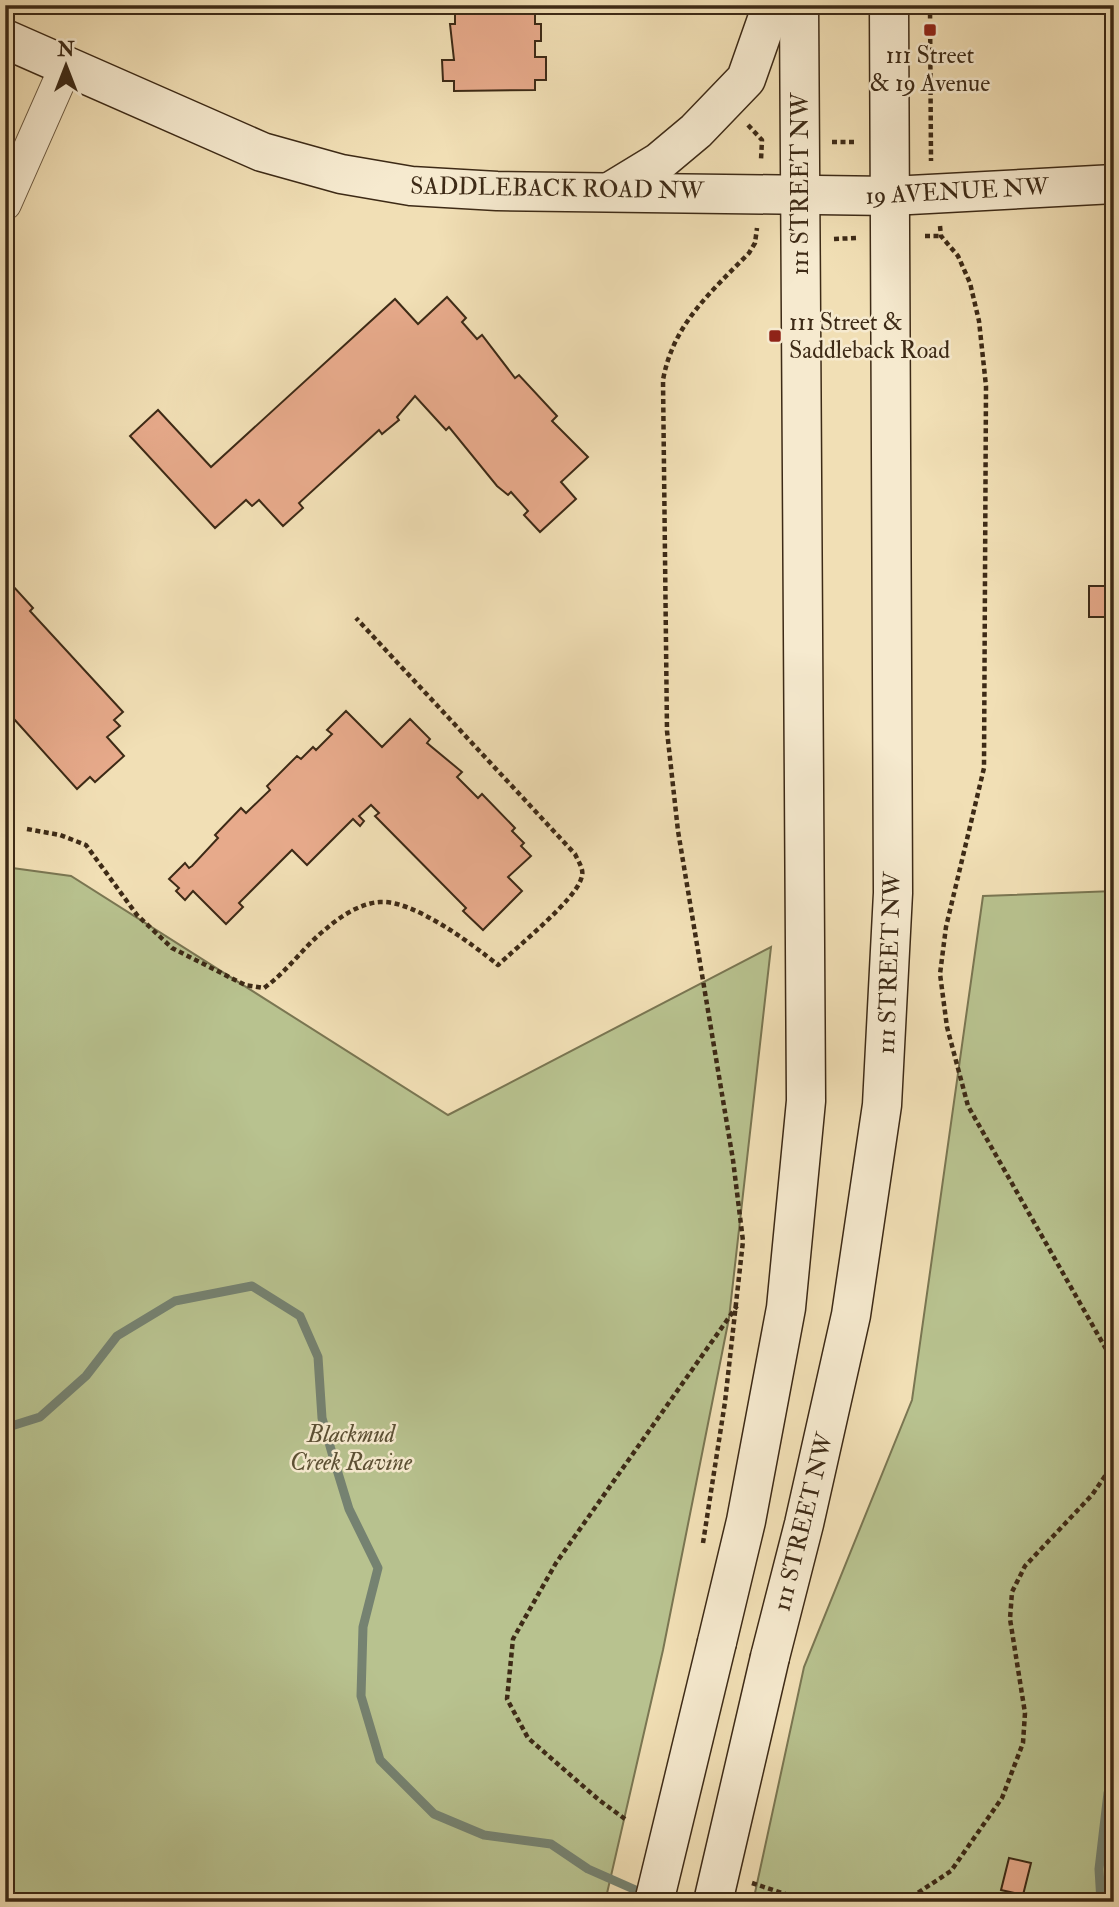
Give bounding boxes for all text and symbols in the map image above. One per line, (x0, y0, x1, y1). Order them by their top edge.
marker: 111 Street & 19 Avenue (922, 22, 938, 38)
north arrow (32, 32, 102, 102)
text: N (56, 38, 75, 62)
place label: 111 Street & 19 Avenue (870, 40, 990, 99)
street label: 111 STREET NW (785, 91, 816, 275)
street label: SADDLEBACK ROAD NW (410, 170, 706, 207)
street label: 19 AVENUE NW (865, 171, 1051, 212)
place label: 111 Street & Saddleback Road (789, 307, 950, 366)
marker: 111 Street & Saddleback Road (767, 328, 783, 344)
street label: 111 STREET NW (871, 870, 908, 1055)
park label: Blackmud Creek Ravine (290, 1419, 413, 1478)
street label: 111 STREET NW (766, 1428, 841, 1614)

